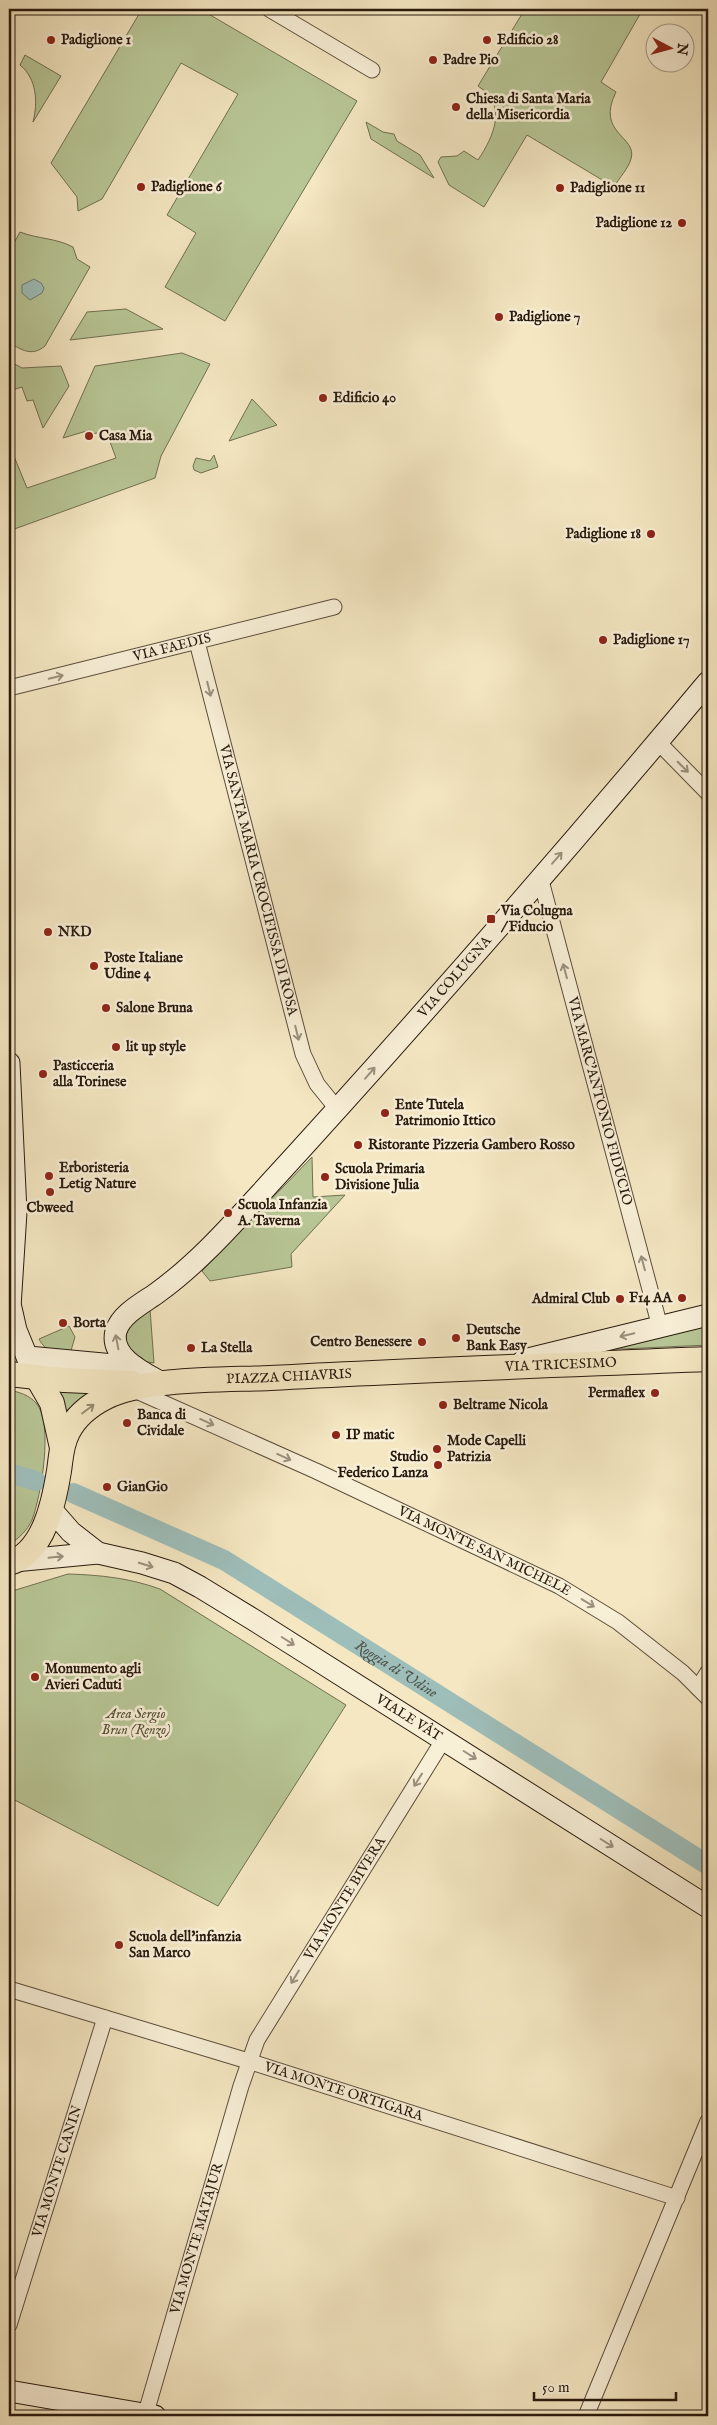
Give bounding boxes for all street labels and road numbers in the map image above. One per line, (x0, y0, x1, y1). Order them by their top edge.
street label: VIA FAEDIS (130, 629, 213, 666)
street label: VIA SANTA MARIA CROCIFISSA DI ROSA (215, 742, 302, 1018)
street label: VIA COLUGNA (413, 932, 496, 1022)
street label: VIA MARC'ANTONIO FIDUCIO (563, 994, 636, 1208)
street label: VIA TRICESIMO (503, 1354, 617, 1376)
street label: PIAZZA CHIAVRIS (226, 1365, 352, 1388)
street label: VIA MONTE SAN MICHELE (394, 1502, 575, 1600)
street label: VIALE VÂT (371, 1690, 446, 1746)
street label: VIA MONTE BIVERA (299, 1833, 390, 1964)
street label: VIA MONTE ORTIGARA (261, 2057, 426, 2125)
street label: VIA MONTE CANIN (28, 2103, 86, 2240)
street label: VIA MONTE MATAJUR (166, 2160, 227, 2317)

